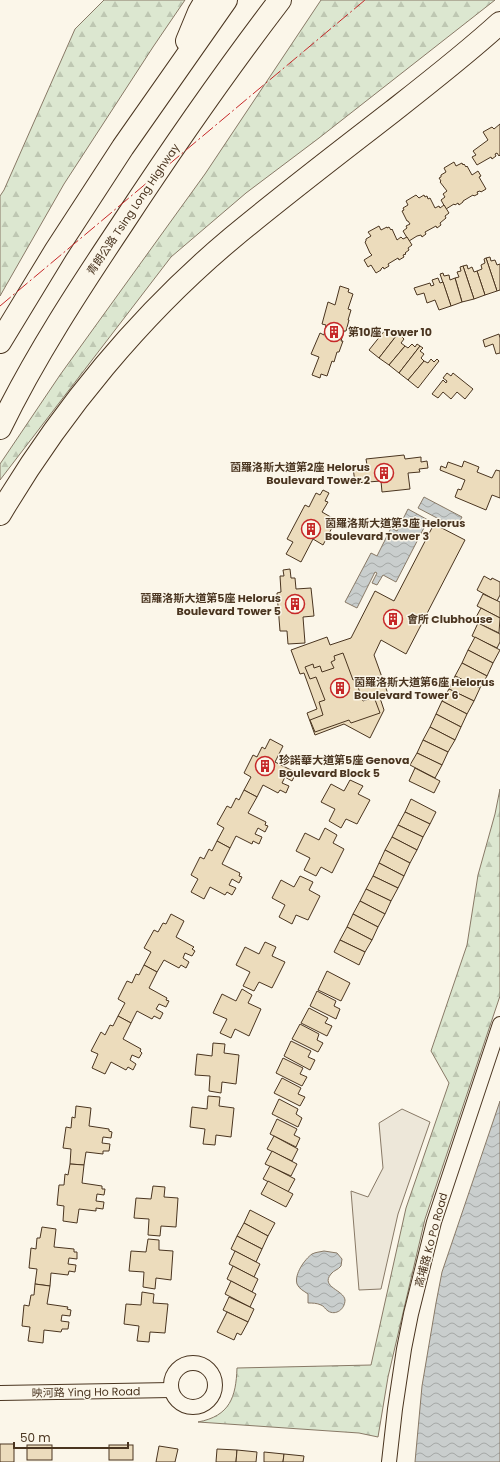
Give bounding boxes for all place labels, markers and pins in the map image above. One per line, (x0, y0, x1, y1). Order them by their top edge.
building icon: 第10座 Tower 10 (323, 321, 345, 343)
place label: 第10座 Tower 10 (348, 324, 432, 340)
place label: 茵羅洛斯大道第2座 Helorus Boulevard Tower 2 (230, 459, 370, 488)
building icon: 茵羅洛斯大道第2座 Helorus Boulevard Tower 2 (373, 462, 395, 484)
place label: 茵羅洛斯大道第3座 Helorus Boulevard Tower 3 (325, 515, 465, 544)
building icon: 茵羅洛斯大道第3座 Helorus Boulevard Tower 3 (300, 518, 322, 540)
place label: 茵羅洛斯大道第5座 Helorus Boulevard Tower 5 (140, 590, 281, 619)
building icon: 茵羅洛斯大道第5座 Helorus Boulevard Tower 5 (284, 593, 306, 615)
building icon: 會所 Clubhouse (382, 608, 404, 630)
place label: 會所 Clubhouse (407, 611, 493, 627)
place label: 茵羅洛斯大道第6座 Helorus Boulevard Tower 6 (354, 674, 495, 703)
building icon: 茵羅洛斯大道第6座 Helorus Boulevard Tower 6 (329, 677, 351, 699)
place label: 珍諾華大道第5座 Genova Boulevard Block 5 (279, 752, 409, 781)
building icon: 珍諾華大道第5座 Genova Boulevard Block 5 (254, 755, 276, 777)

